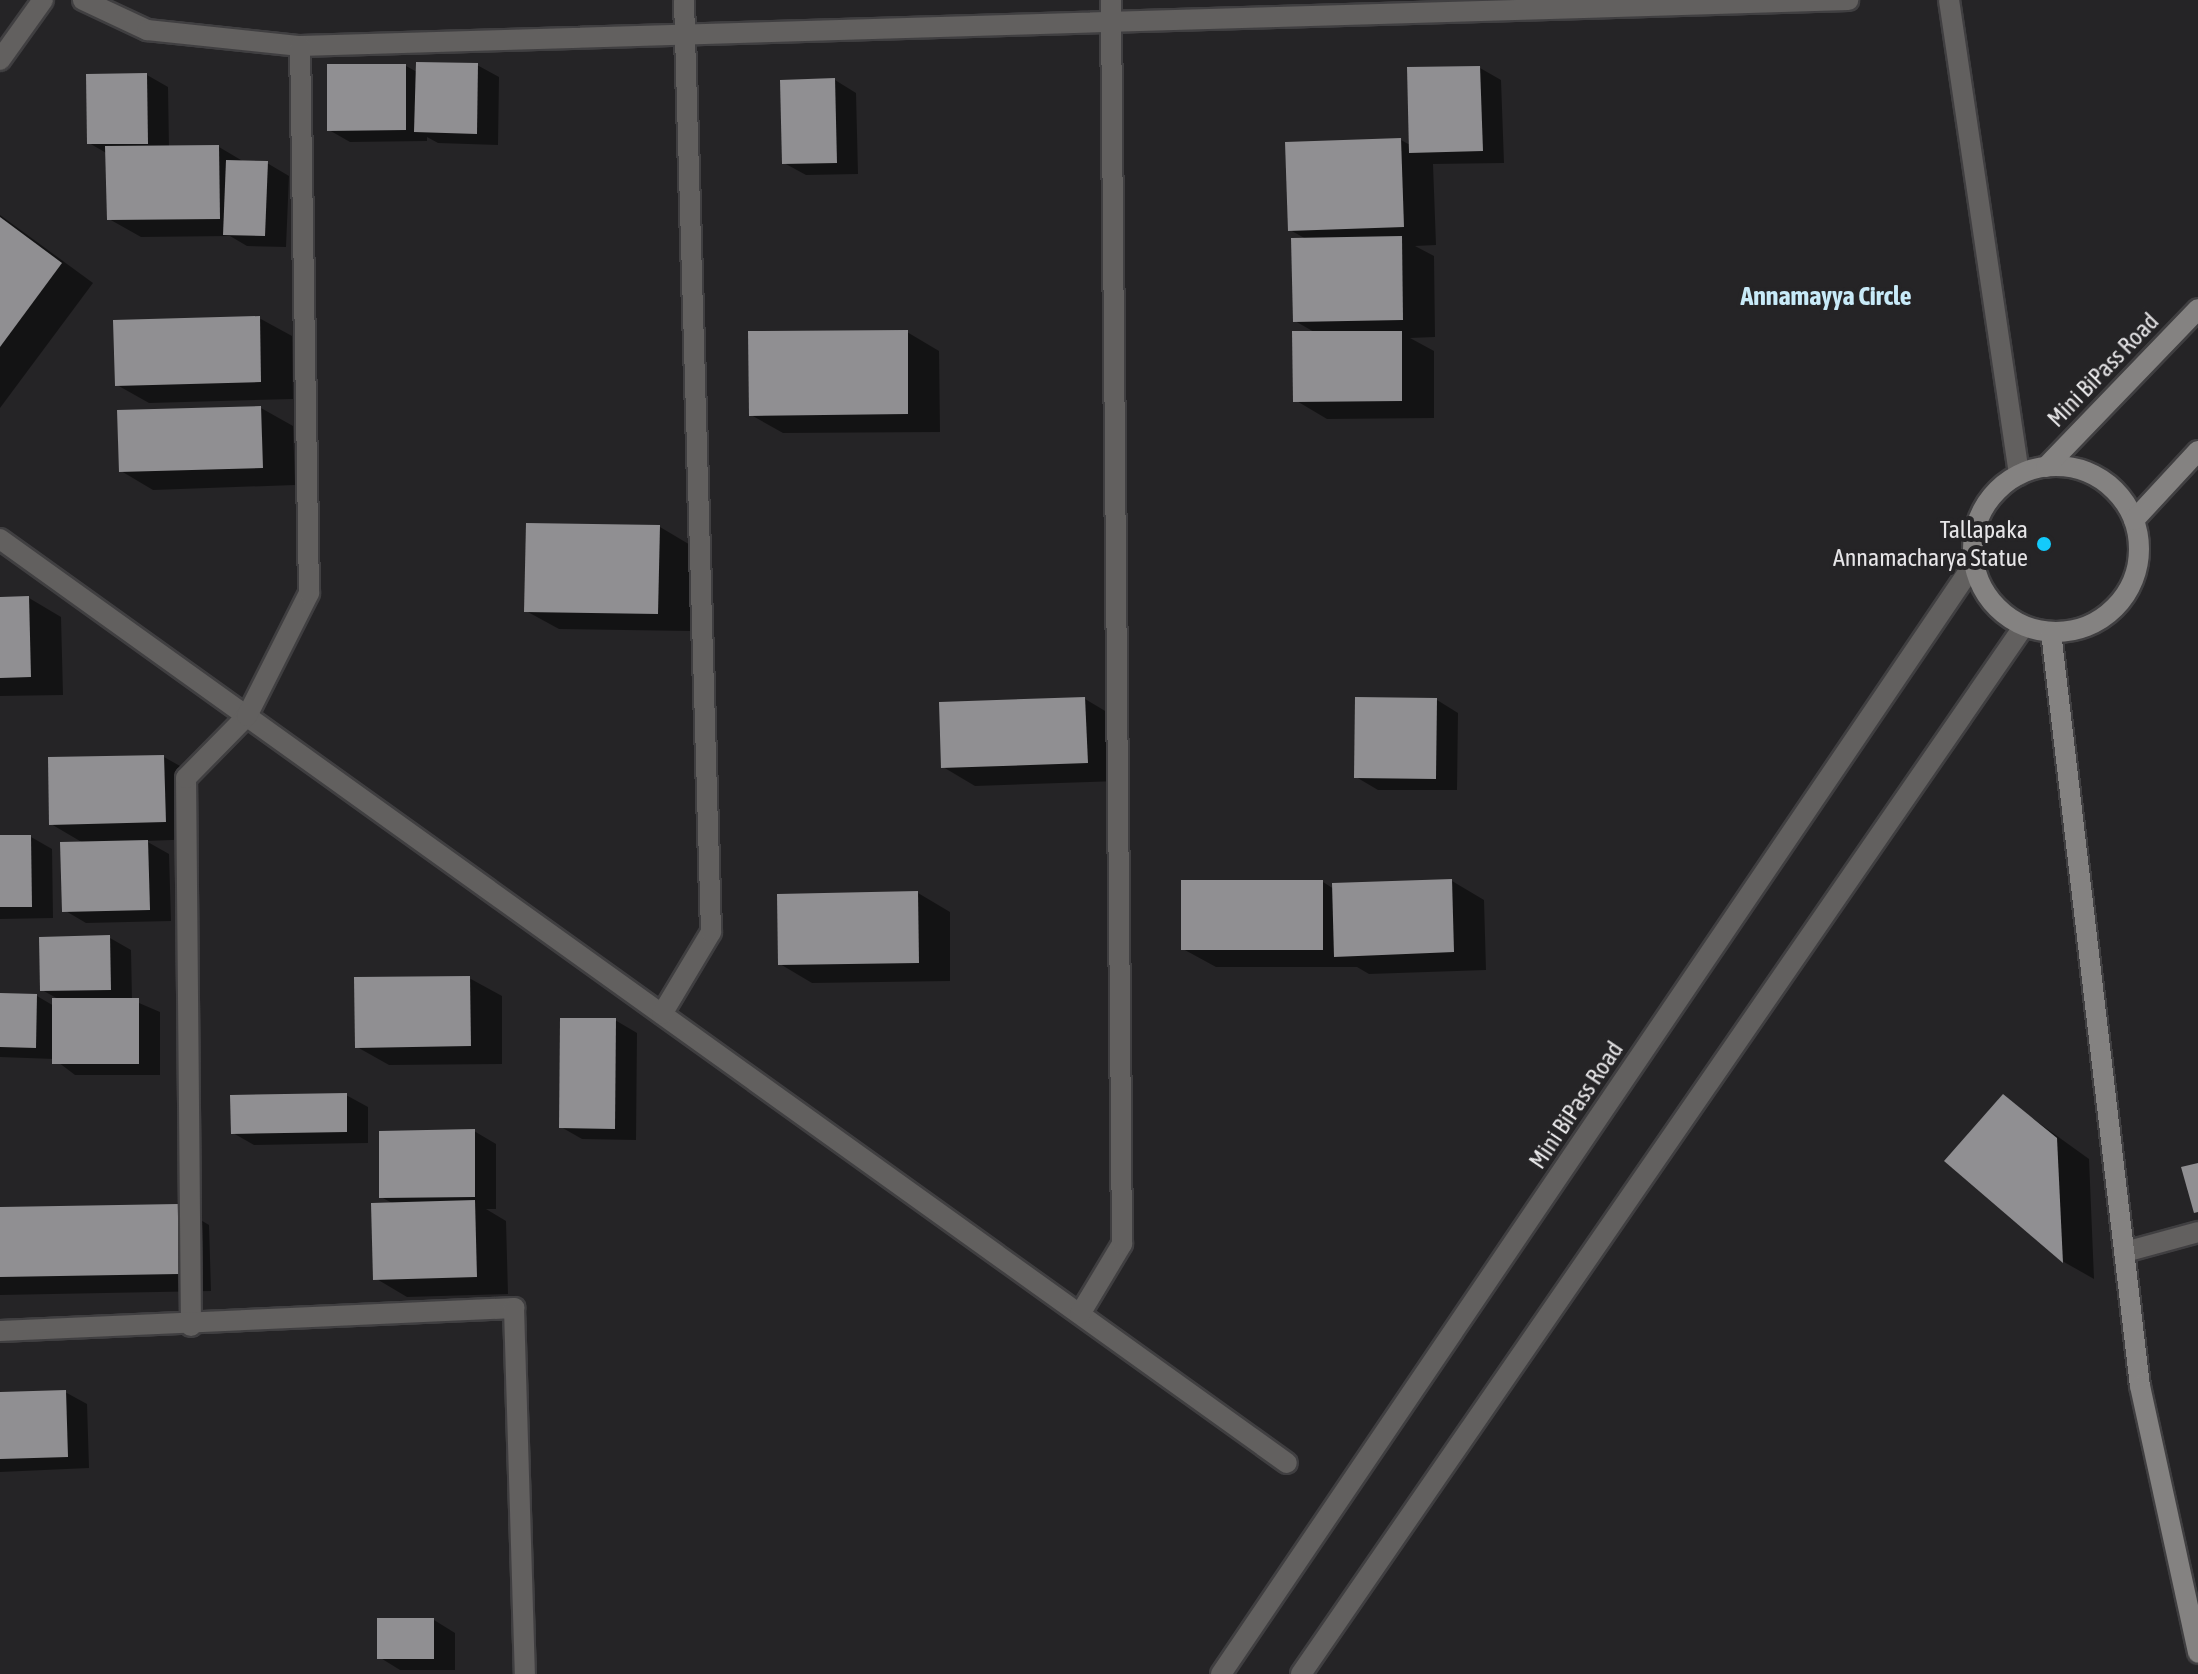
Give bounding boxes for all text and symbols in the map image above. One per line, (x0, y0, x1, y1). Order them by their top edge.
district label: Annamayya Circle (1740, 281, 1912, 313)
street label: Mini BiPass Road (2041, 307, 2165, 433)
place label: Tallapaka Annamacharya Statue (1833, 516, 2028, 572)
marker: Tallapaka Annamacharya Statue (2035, 535, 2053, 553)
street label: Mini BiPass Road (1523, 1036, 1629, 1174)

